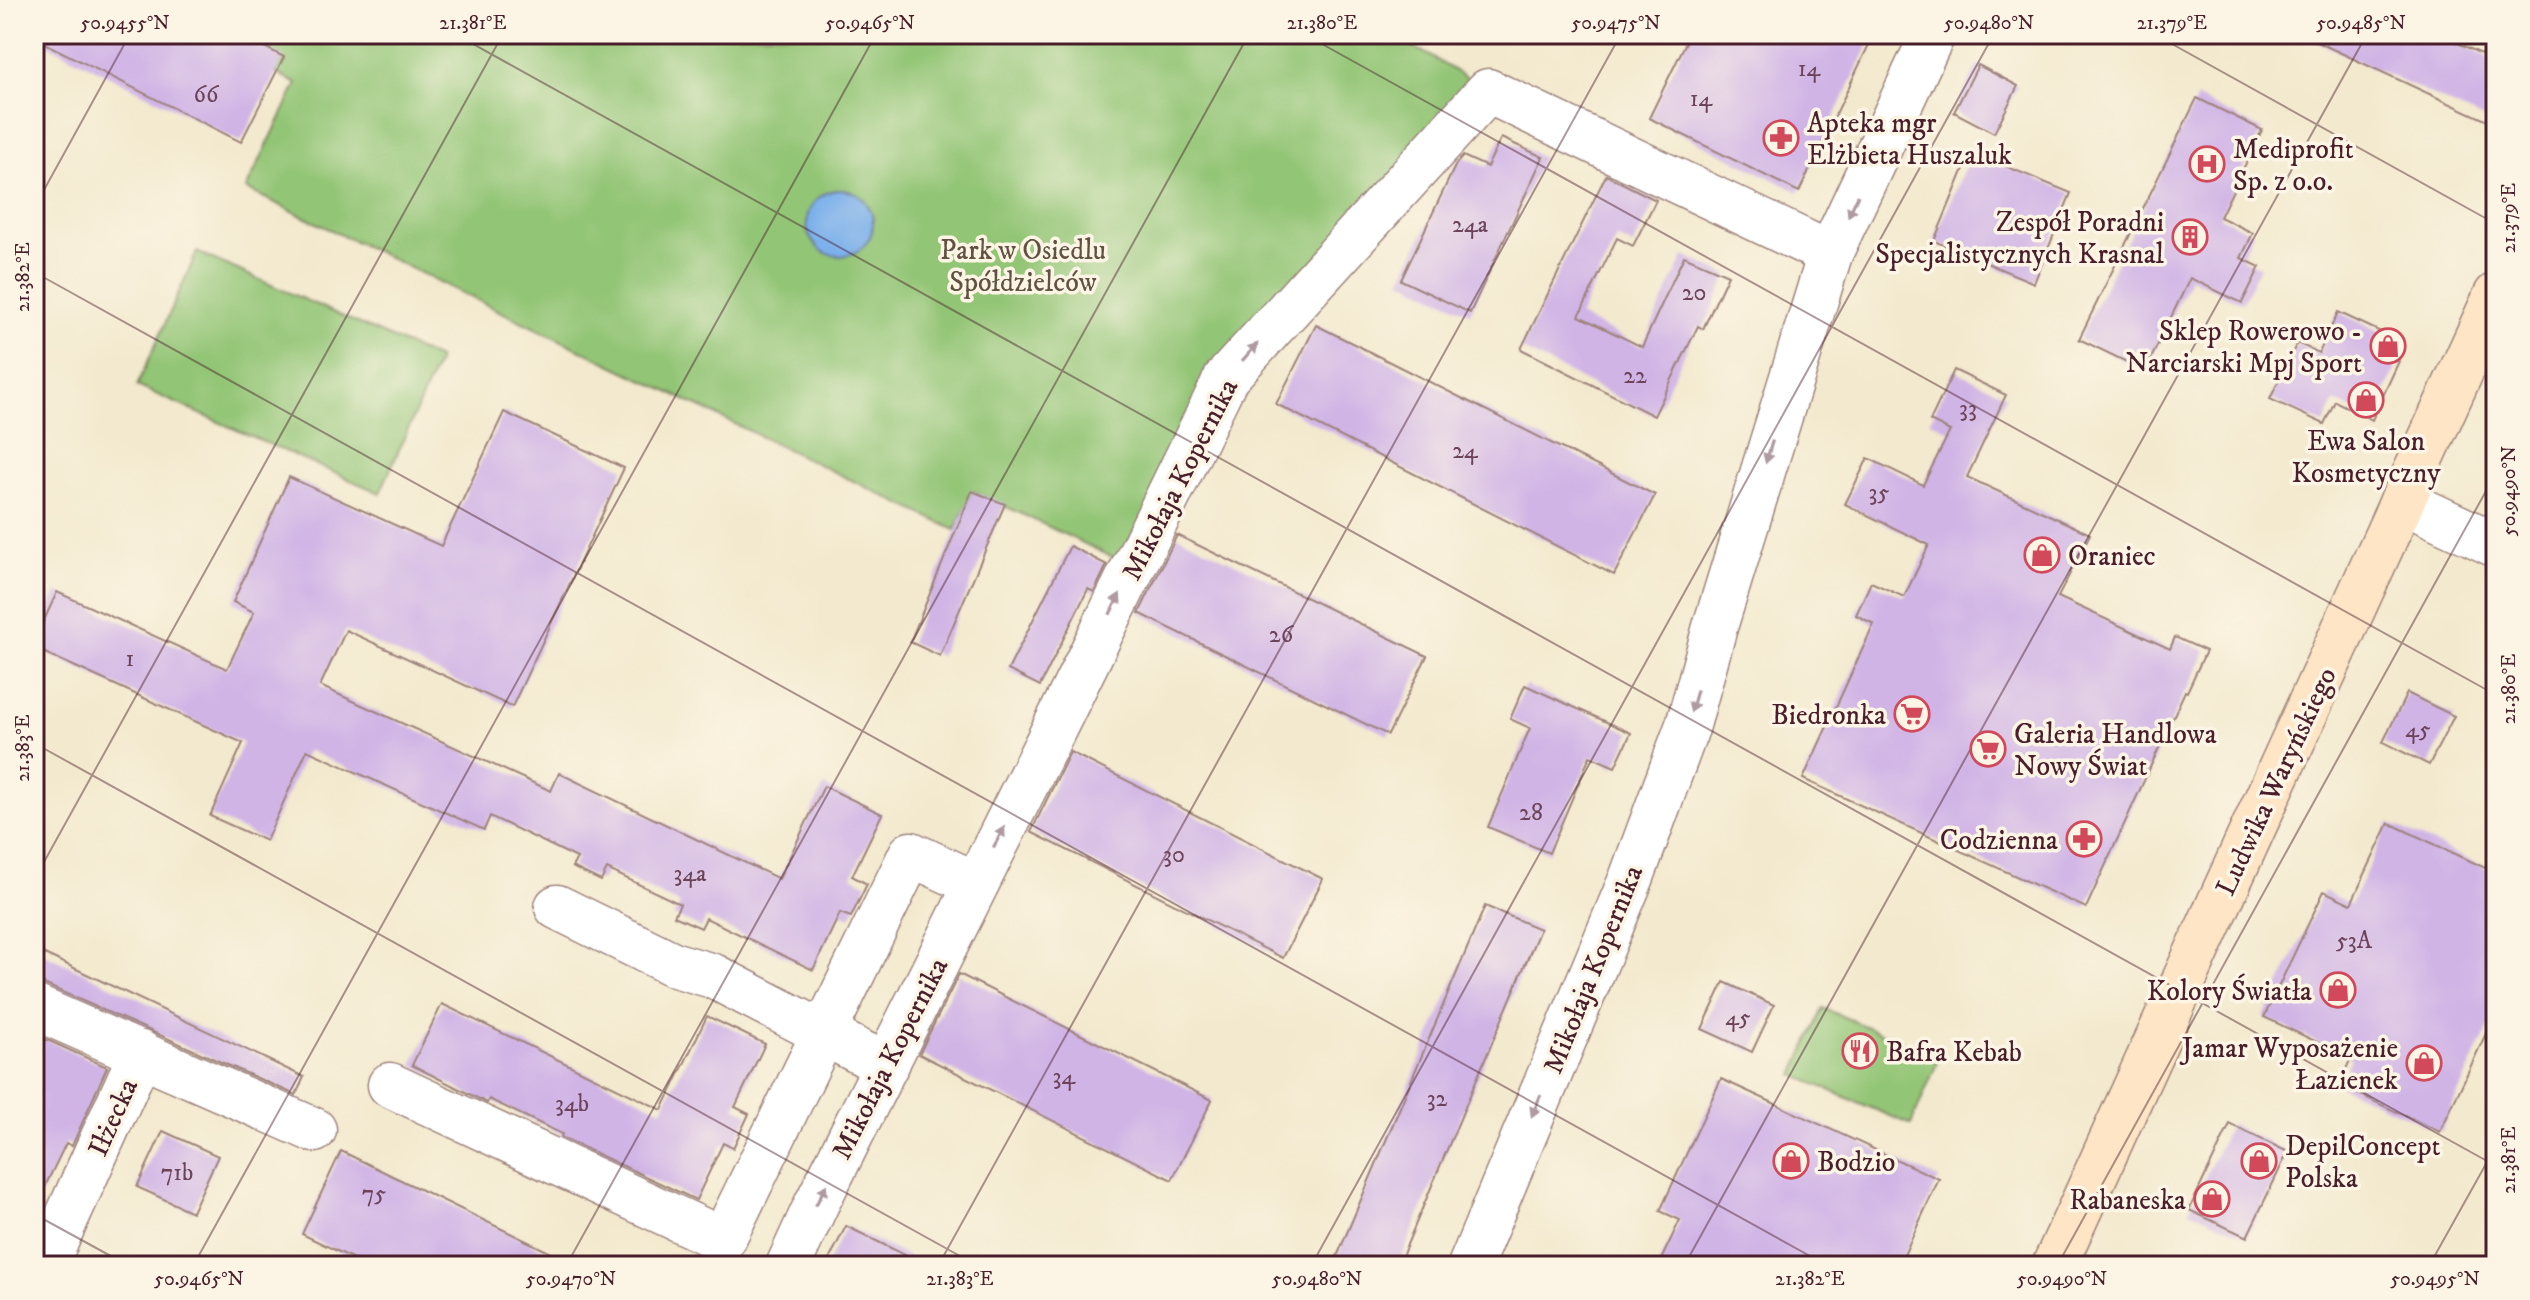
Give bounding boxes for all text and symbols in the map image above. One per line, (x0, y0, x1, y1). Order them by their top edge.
text: 50.9455°N (80, 11, 170, 36)
text: 21.381°E (439, 11, 507, 36)
text: 50.9465°N (825, 11, 915, 36)
text: 21.380°E (1287, 11, 1357, 36)
text: 50.9475°N (1571, 11, 1661, 36)
text: 50.9480°N (1944, 11, 2034, 36)
text: 21.379°E (2137, 11, 2207, 36)
text: 50.9485°N (2316, 11, 2406, 36)
house number: 14 (1798, 54, 1821, 84)
house number: 66 (194, 80, 220, 110)
house number: 14 (1690, 84, 1713, 114)
place label: Apteka mgr Elżbieta Huszaluk (1807, 106, 2012, 173)
pharmacy icon: Apteka mgr Elżbieta Huszaluk (1762, 119, 1800, 157)
place label: Mediprofit Sp. z o.o. (2233, 132, 2354, 199)
hospital icon: Mediprofit Sp. z o.o. (2188, 145, 2226, 183)
text: 21.379°E (2497, 183, 2522, 253)
one-way arrow (1846, 195, 1859, 218)
place label: Zespół Poradni Specjalistycznych Krasnal (1875, 205, 2165, 272)
house number: 24a (1452, 210, 1489, 240)
building icon: Zespół Poradni Specjalistycznych Krasnal (2171, 218, 2209, 256)
park label: Park w Osiedlu Spółdzielców (940, 233, 1106, 300)
text: 21.382°E (11, 242, 36, 312)
house number: 20 (1682, 278, 1706, 308)
place label: Sklep Rowerowo - Narciarski Mpj Sport (2126, 314, 2362, 381)
shop icon: Sklep Rowerowo - Narciarski Mpj Sport (2369, 327, 2407, 365)
one-way arrow (1241, 342, 1259, 361)
house number: 22 (1623, 361, 1647, 391)
street label: Mikołaja Kopernika (1114, 373, 1246, 586)
shop icon: Ewa Salon Kosmetyczny (2347, 381, 2385, 419)
house number: 33 (1959, 394, 1977, 424)
place label: Ewa Salon Kosmetyczny (2292, 424, 2441, 491)
house number: 24 (1452, 436, 1479, 466)
one-way arrow (1762, 441, 1775, 465)
text: 50.9490°N (2497, 446, 2522, 536)
house number: 35 (1869, 478, 1890, 508)
shop icon: Oraniec (2023, 536, 2061, 574)
place label: Oraniec (2068, 539, 2156, 574)
one-way arrow (1108, 593, 1122, 616)
house number: 26 (1269, 620, 1295, 650)
house number: 1 (126, 644, 134, 674)
text: 21.380°E (2497, 654, 2522, 724)
street label: Ludwika Waryńskiego (2208, 662, 2345, 901)
one-way arrow (1688, 689, 1700, 714)
supermarket icon: Biedronka (1893, 695, 1931, 733)
place label: Biedronka (1771, 698, 1886, 733)
text: 21.383°E (11, 714, 36, 782)
house number: 45 (2405, 715, 2431, 745)
place label: Galeria Handlowa Nowy Świat (2014, 717, 2217, 784)
supermarket icon: Galeria Handlowa Nowy Świat (1969, 730, 2007, 768)
house number: 28 (1519, 798, 1543, 828)
pharmacy icon: Codzienna (2065, 820, 2103, 858)
place label: Codzienna (1940, 823, 2058, 858)
one-way arrow (993, 826, 1006, 849)
house number: 30 (1163, 840, 1185, 870)
house number: 34a (674, 859, 707, 889)
street label: Mikołaja Kopernika (1536, 860, 1651, 1079)
house number: 53A (2336, 926, 2373, 956)
street label: Mikołaja Kopernika (824, 952, 956, 1165)
shop icon: Kolory Światła (2319, 971, 2357, 1009)
place label: Kolory Światła (2147, 973, 2312, 1009)
house number: 45 (1725, 1003, 1751, 1033)
place label: Jamar Wyposażenie Łazienek (2179, 1031, 2398, 1098)
restaurant icon: Bafra Kebab (1841, 1032, 1879, 1070)
place label: Bafra Kebab (1886, 1035, 2022, 1070)
shop icon: Jamar Wyposażenie Łazienek (2405, 1044, 2443, 1082)
house number: 34 (1053, 1062, 1077, 1092)
street label: Iłżecka (81, 1073, 146, 1162)
house number: 32 (1427, 1084, 1448, 1114)
house number: 34b (555, 1089, 589, 1119)
one-way arrow (1529, 1094, 1542, 1118)
text: 21.381°E (2497, 1126, 2522, 1194)
place label: DepilConcept Polska (2285, 1129, 2440, 1196)
shop icon: Bodzio (1772, 1142, 1810, 1180)
shop icon: DepilConcept Polska (2240, 1142, 2278, 1180)
place label: Bodzio (1817, 1145, 1895, 1180)
house number: 71b (161, 1158, 193, 1188)
house number: 75 (362, 1179, 386, 1209)
shop icon: Rabaneska (2193, 1180, 2231, 1218)
place label: Rabaneska (2069, 1183, 2186, 1218)
one-way arrow (814, 1184, 827, 1207)
text: 50.9465°N (154, 1267, 244, 1292)
text: 50.9470°N (526, 1267, 616, 1292)
text: 21.383°E (926, 1267, 994, 1292)
text: 50.9480°N (1272, 1267, 1362, 1292)
text: 21.382°E (1775, 1267, 1845, 1292)
text: 50.9490°N (2017, 1267, 2107, 1292)
text: 50.9495°N (2390, 1267, 2480, 1292)

